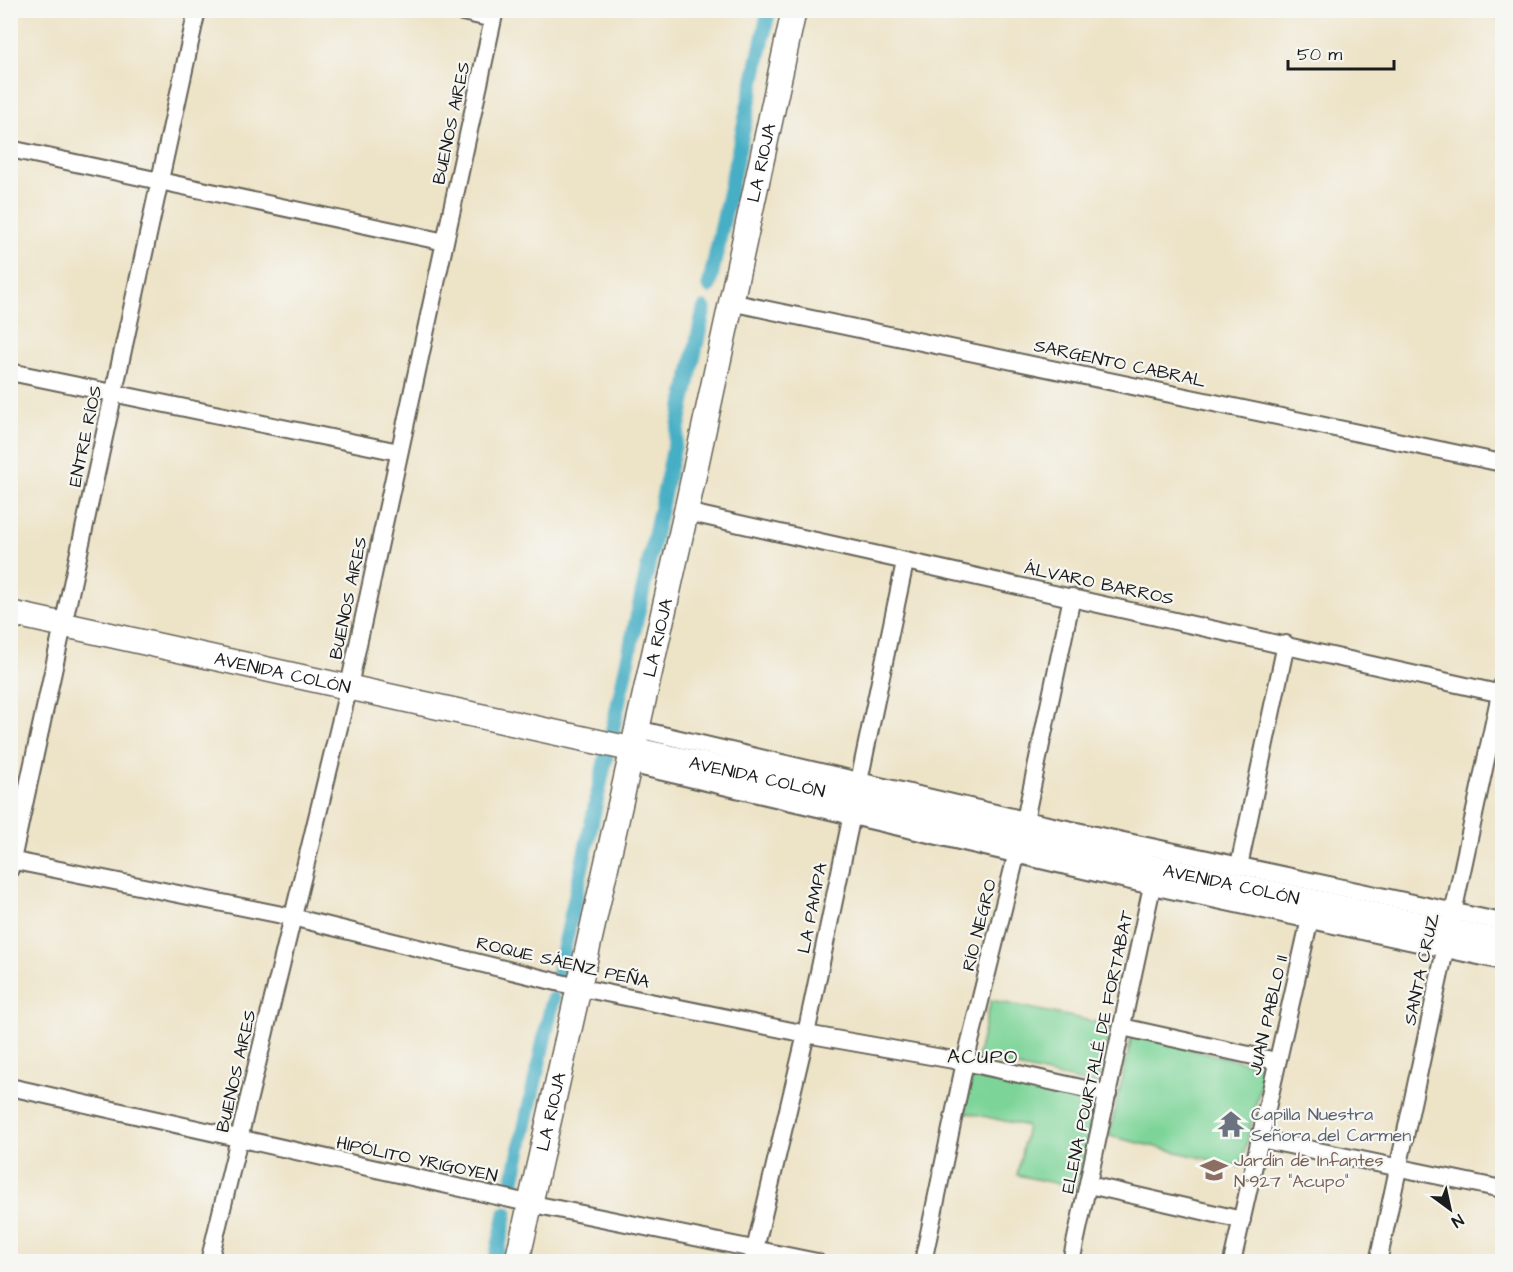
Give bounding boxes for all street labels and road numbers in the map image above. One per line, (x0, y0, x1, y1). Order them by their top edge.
street label: BUENOS AIRES (426, 59, 477, 187)
street label: LA RIOJA (741, 121, 782, 205)
street label: SARGENTO CABRAL (1032, 333, 1208, 394)
street label: ENTRE RÍOS (63, 383, 108, 489)
street label: BUENOS AIRES (323, 534, 374, 662)
street label: ÁLVARO BARROS (1022, 555, 1176, 612)
street label: LA RIOJA (637, 596, 679, 679)
street label: AVENIDA COLÓN (212, 646, 353, 700)
street label: AVENIDA COLÓN (687, 750, 828, 804)
street label: AVENIDA COLÓN (1161, 858, 1301, 911)
street label: LA PAMPA (791, 860, 834, 956)
street label: RÍO NEGRO (956, 876, 1003, 974)
street label: ELENA POURTALÉ DE FORTABAT (1055, 908, 1140, 1196)
street label: SANTA CRUZ (1397, 911, 1446, 1028)
street label: ROQUE SÁENZ PEÑA (474, 930, 652, 995)
street label: JUAN PABLO II (1243, 953, 1294, 1078)
street label: BUENOS AIRES (210, 1007, 263, 1135)
street label: LA RIOJA (530, 1070, 572, 1154)
street label: HIPÓLITO YRIGOYEN (334, 1130, 500, 1189)

